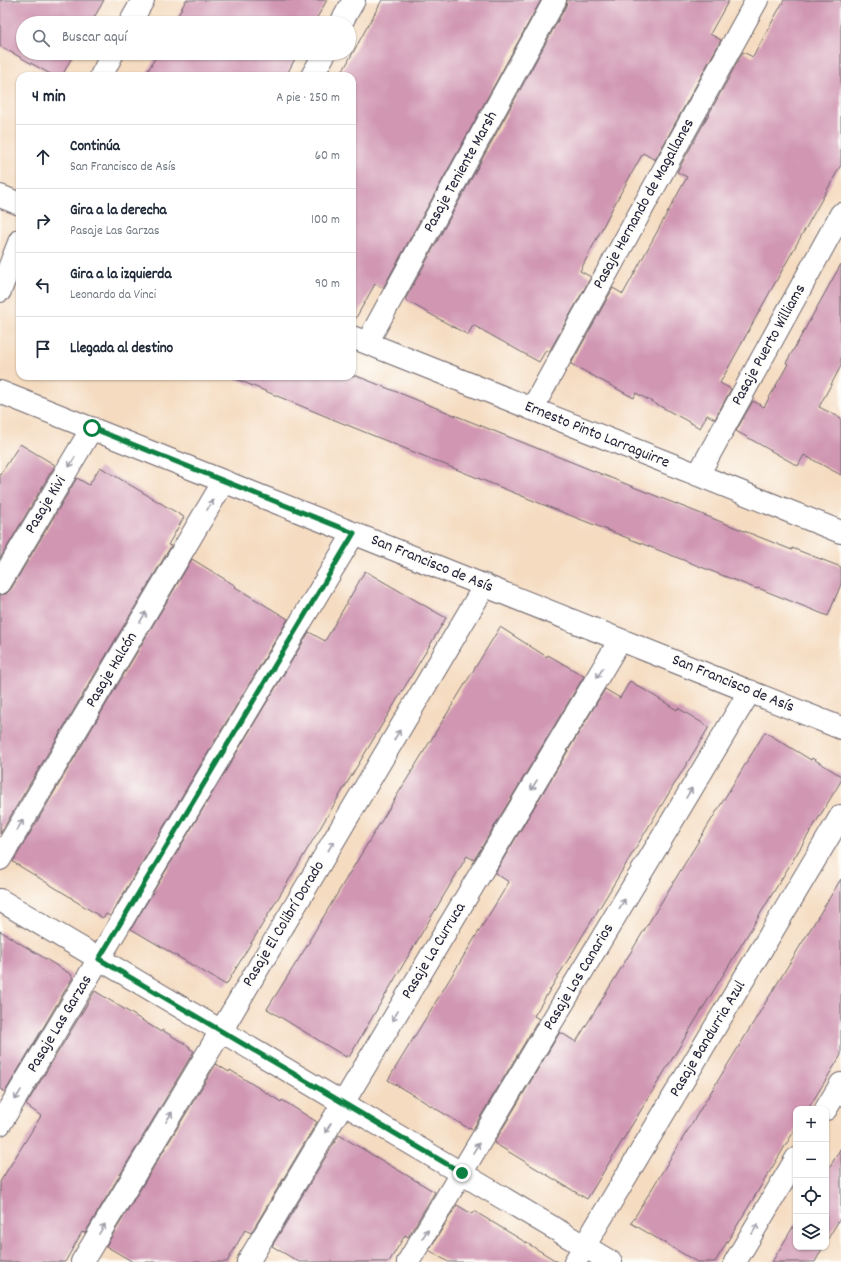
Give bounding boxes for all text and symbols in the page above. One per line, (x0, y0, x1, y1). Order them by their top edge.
search box (16, 16, 356, 60)
icon: search (30, 27, 52, 49)
text: Buscar aquí (62, 27, 127, 49)
text: 4 min (32, 86, 66, 110)
text: A pie · 250 m (276, 89, 340, 108)
street label: Pasaje Teniente Marsh (418, 107, 504, 237)
street label: Pasaje Hernando de Magallanes (588, 114, 701, 293)
text: Continúa (70, 136, 120, 158)
icon: ahead (32, 146, 54, 168)
text: 60 m (315, 147, 340, 166)
text: San Francisco de Asís (70, 158, 176, 177)
text: Gira a la derecha (70, 200, 167, 222)
icon: right (32, 210, 54, 232)
text: 100 m (311, 211, 340, 230)
text: Pasaje Las Garzas (70, 222, 160, 241)
text: Gira a la izquierda (70, 264, 171, 286)
icon: left (32, 274, 54, 296)
text: 90 m (315, 275, 340, 294)
street label: Pasaje Puerto Williams (726, 280, 812, 410)
text: Leonardo da Vinci (70, 286, 156, 305)
icon: arrive (32, 338, 54, 360)
text: Llegada al destino (70, 338, 173, 360)
street label: Ernesto Pinto Larraguirre (521, 395, 673, 475)
route start (83, 419, 101, 437)
one-way arrow (67, 456, 75, 468)
street label: Pasaje Kivi (20, 472, 72, 538)
one-way arrow (206, 499, 214, 511)
street label: San Francisco de Asís (367, 529, 497, 599)
one-way arrow (140, 611, 148, 623)
street label: Pasaje Halcón (80, 628, 144, 712)
street label: San Francisco de Asís (668, 649, 798, 719)
one-way arrow (596, 667, 604, 679)
one-way arrow (393, 729, 401, 741)
one-way arrow (529, 779, 537, 791)
one-way arrow (685, 787, 693, 799)
one-way arrow (16, 819, 24, 831)
one-way arrow (327, 840, 335, 852)
street label: Pasaje El Colibrí Dorado (237, 857, 331, 991)
street label: Pasaje La Curruca (396, 898, 472, 1004)
one-way arrow (619, 898, 627, 910)
street label: Pasaje Los Canarios (538, 919, 620, 1035)
street label: Pasaje Las Garzas (22, 971, 98, 1077)
street label: Pasaje Bandurria Azul (664, 976, 752, 1102)
one-way arrow (391, 1010, 399, 1021)
one-way arrow (13, 1089, 21, 1101)
map controls (793, 1106, 829, 1250)
button: + (793, 1106, 829, 1142)
one-way arrow (165, 1112, 173, 1123)
one-way arrow (324, 1122, 332, 1134)
one-way arrow (473, 1142, 481, 1154)
button: − (793, 1142, 829, 1178)
route end (453, 1164, 471, 1182)
button: locate (793, 1178, 829, 1214)
button: layers (793, 1214, 829, 1250)
one-way arrow (98, 1223, 106, 1235)
one-way arrow (751, 1223, 759, 1235)
one-way arrow (422, 1228, 430, 1240)

